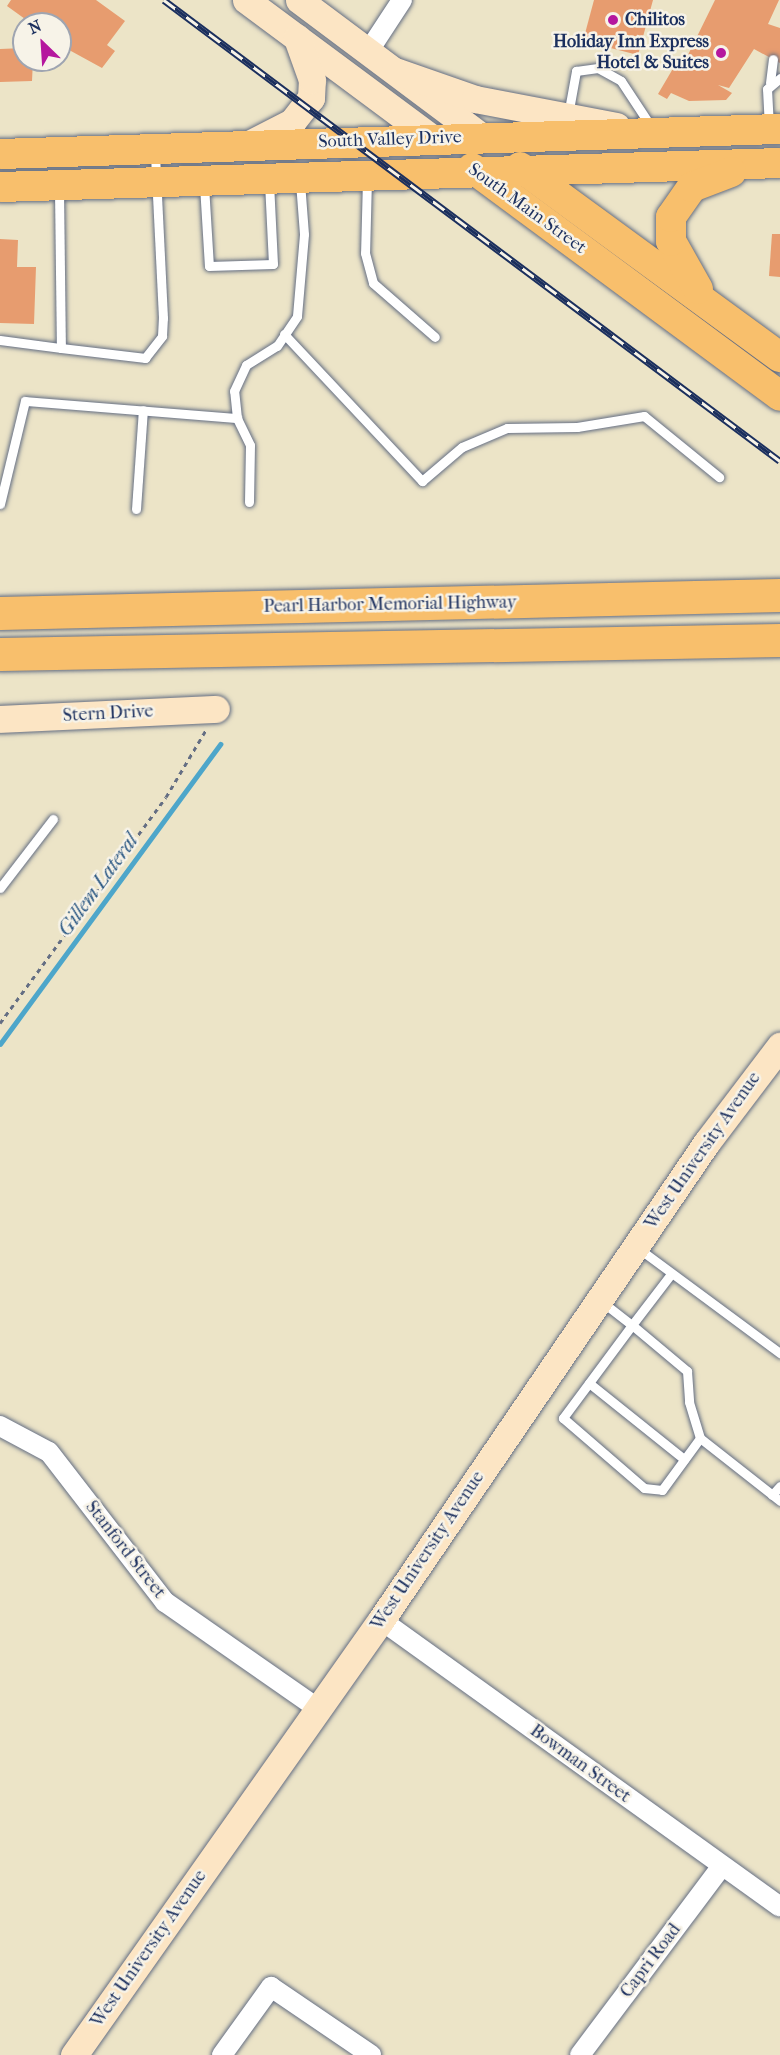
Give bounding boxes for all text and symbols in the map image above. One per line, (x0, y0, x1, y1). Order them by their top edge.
place label: Chilitos (625, 9, 685, 31)
north arrow (12, 12, 72, 72)
marker: Chilitos (606, 13, 620, 27)
text: N (26, 16, 45, 38)
place label: Holiday Inn Express Hotel & Suites (553, 32, 709, 74)
marker: Holiday Inn Express Hotel & Suites (714, 46, 728, 60)
street label: South Valley Drive (318, 127, 462, 153)
street label: South Main Street (464, 159, 590, 259)
street label: Pearl Harbor Memorial Highway (263, 592, 517, 618)
street label: Stern Drive (62, 701, 154, 727)
water label: Gillem Lateral (53, 829, 143, 941)
street label: West University Avenue (641, 1068, 765, 1234)
street label: West University Avenue (367, 1468, 489, 1634)
street label: Stanford Street (80, 1497, 170, 1603)
street label: Bowman Street (526, 1720, 634, 1808)
street label: West University Avenue (87, 1866, 211, 2032)
street label: Capri Road (616, 1920, 686, 2002)

